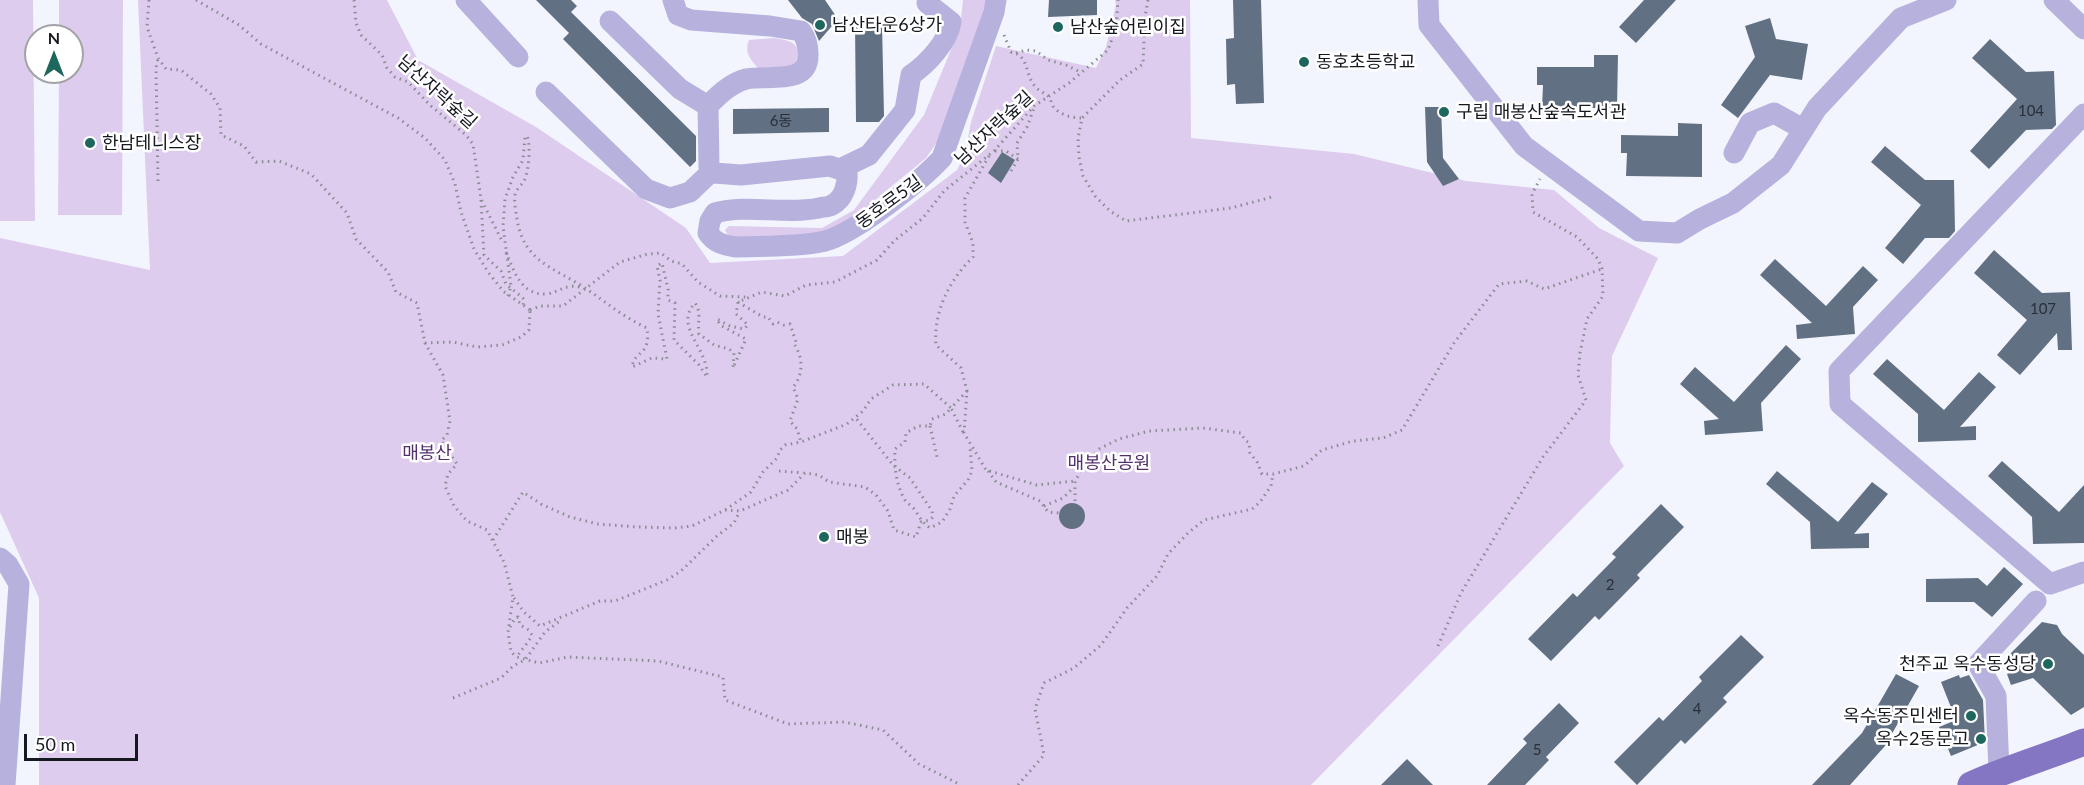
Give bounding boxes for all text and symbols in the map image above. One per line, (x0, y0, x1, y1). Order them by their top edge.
place label: 남산타운6상가 (832, 14, 942, 36)
place label: 남산숲어린이집 (1070, 16, 1186, 38)
marker: 남산타운6상가 (813, 18, 827, 32)
marker: 남산숲어린이집 (1051, 20, 1065, 34)
north arrow (24, 24, 84, 84)
text: N (48, 28, 60, 47)
street label: 남산자락숲길 (393, 51, 481, 133)
place label: 동호초등학교 (1316, 51, 1415, 73)
marker: 동호초등학교 (1297, 55, 1311, 69)
street label: 남산자락숲길 (950, 86, 1038, 170)
place label: 구립 매봉산숲속도서관 (1456, 101, 1626, 123)
house number: 104 (2018, 102, 2044, 120)
marker: 구립 매봉산숲속도서관 (1437, 105, 1451, 119)
house number: 6동 (770, 112, 792, 130)
place label: 한남테니스장 (102, 132, 201, 154)
marker: 한남테니스장 (83, 136, 97, 150)
street label: 동호로5길 (852, 171, 926, 233)
house number: 107 (2030, 300, 2056, 318)
park label: 매봉산 (402, 442, 452, 464)
park label: 매봉산공원 (1068, 452, 1150, 474)
place label: 매봉 (836, 526, 869, 548)
marker: 매봉 (817, 530, 831, 544)
house number: 2 (1606, 576, 1614, 594)
place label: 천주교 옥수동성당 (1899, 653, 2036, 675)
marker: 천주교 옥수동성당 (2041, 657, 2055, 671)
house number: 4 (1693, 700, 1701, 718)
place label: 옥수동주민센터 (1843, 705, 1959, 727)
marker: 옥수동주민센터 (1964, 709, 1978, 723)
scale bar (27, 722, 141, 760)
place label: 옥수2동문고 (1876, 728, 1969, 750)
marker: 옥수2동문고 (1974, 732, 1988, 746)
text: 50 m (35, 733, 75, 755)
house number: 5 (1533, 741, 1541, 759)

